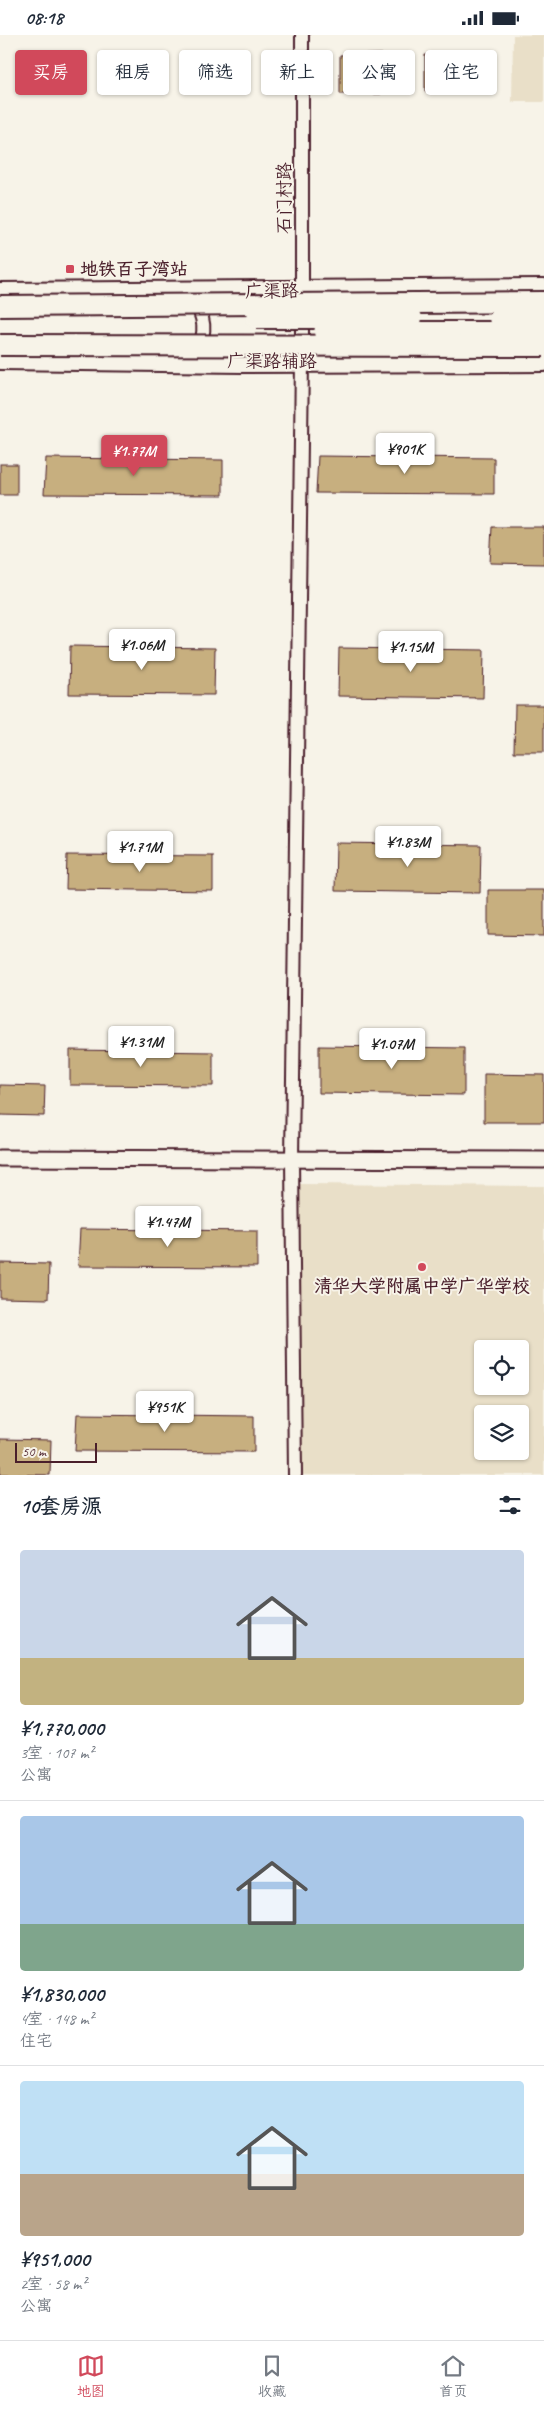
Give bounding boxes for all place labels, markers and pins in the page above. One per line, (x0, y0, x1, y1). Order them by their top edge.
place label: 地铁百子湾站 (80, 258, 188, 280)
marker: 地铁百子湾站 (64, 263, 76, 275)
pin: ¥901K (370, 433, 440, 475)
pin: ¥1.77M (93, 435, 175, 477)
pin: ¥1.06M (101, 629, 183, 671)
pin: ¥1.15M (370, 631, 452, 673)
pin: ¥1.83M (367, 825, 449, 868)
pin: ¥1.71M (99, 831, 181, 873)
pin: ¥1.31M (100, 1025, 182, 1068)
pin: ¥1.07M (351, 1027, 433, 1070)
pin: ¥1.47M (127, 1205, 209, 1248)
marker: 清华大学附属中学广华学校 (416, 1261, 428, 1273)
place label: 清华大学附属中学广华学校 (314, 1275, 530, 1297)
pin: ¥951K (130, 1391, 200, 1433)

